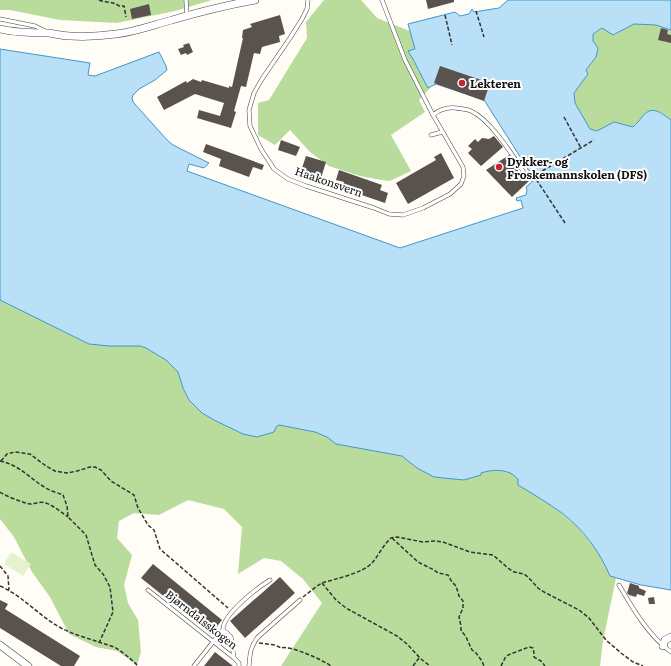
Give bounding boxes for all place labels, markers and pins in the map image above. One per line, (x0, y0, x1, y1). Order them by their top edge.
place label: Lekteren (470, 75, 521, 91)
marker: Lekteren (457, 78, 467, 88)
place label: Dykker- og Froskemannskolen (DFS) (507, 153, 647, 182)
marker: Dykker- og Froskemannskolen (DFS) (494, 162, 504, 172)

